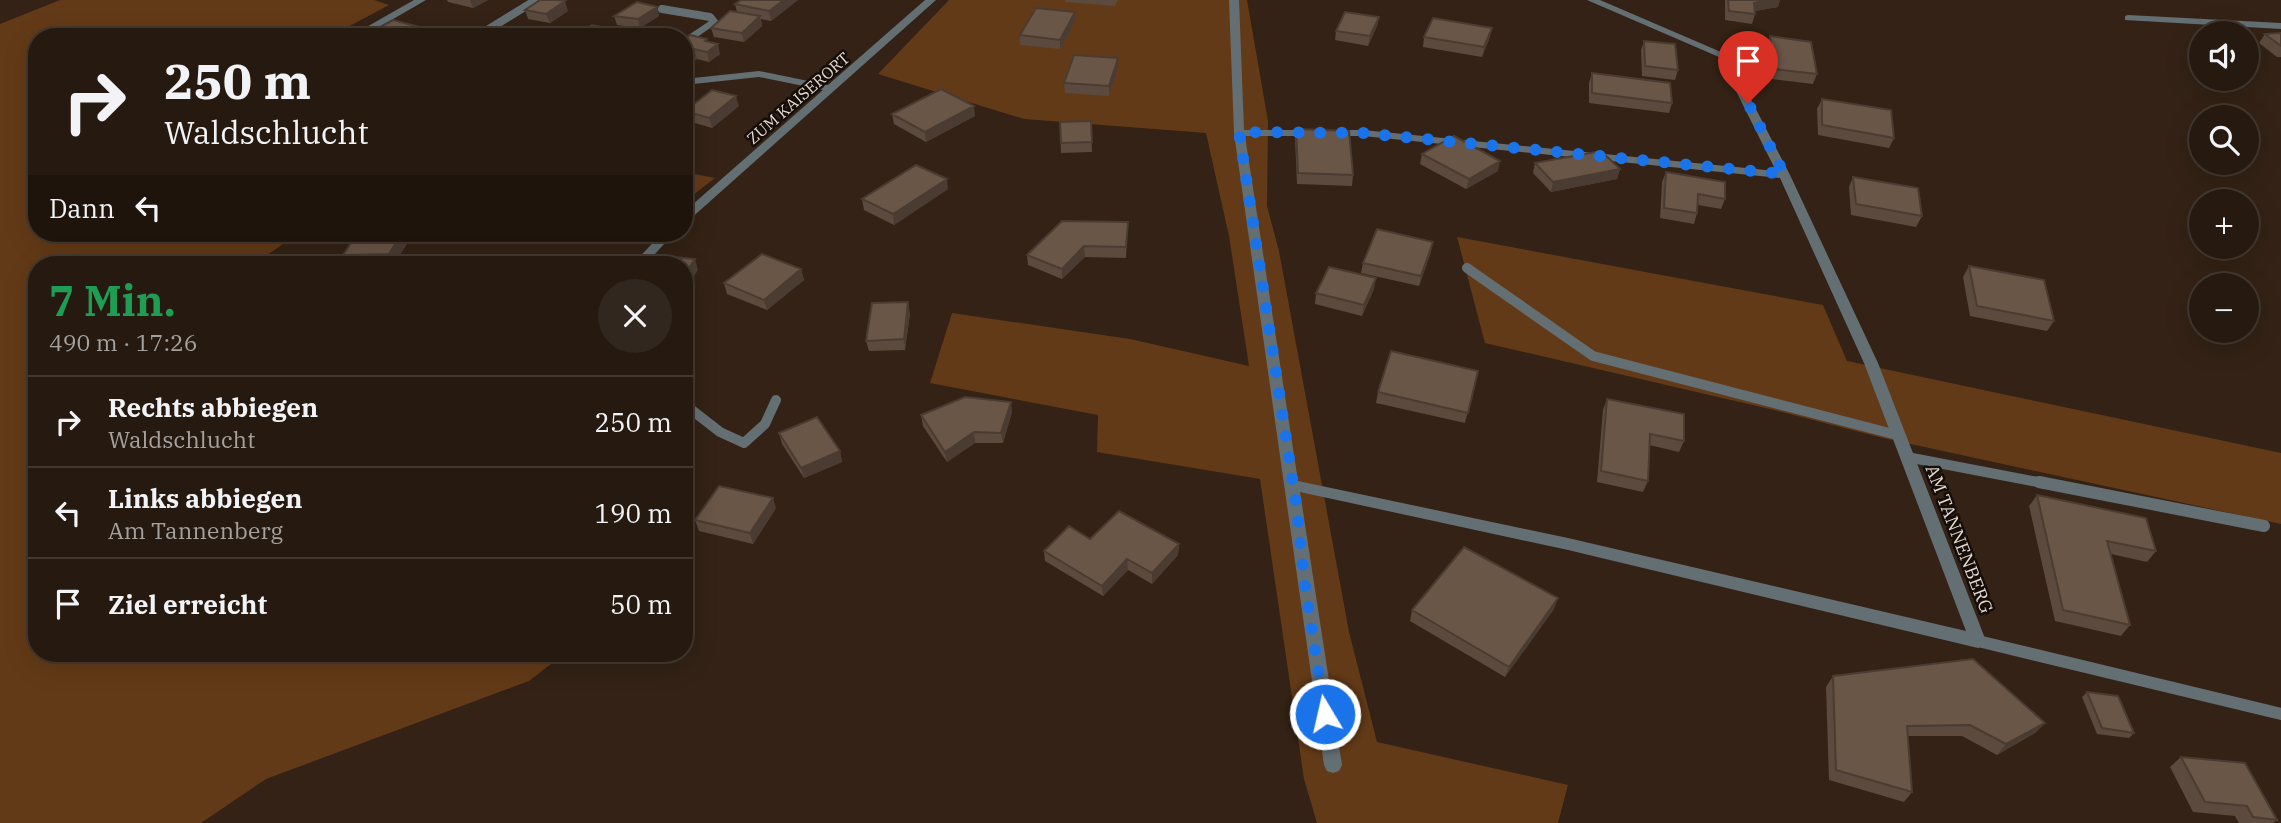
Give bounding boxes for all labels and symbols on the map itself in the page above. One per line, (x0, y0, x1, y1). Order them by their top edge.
pin (1718, 31, 1778, 103)
street label: ZUM KAISERORT (742, 48, 854, 148)
street label: AM TANNENBERG (1921, 461, 1998, 616)
position arrow (1288, 677, 1362, 751)

